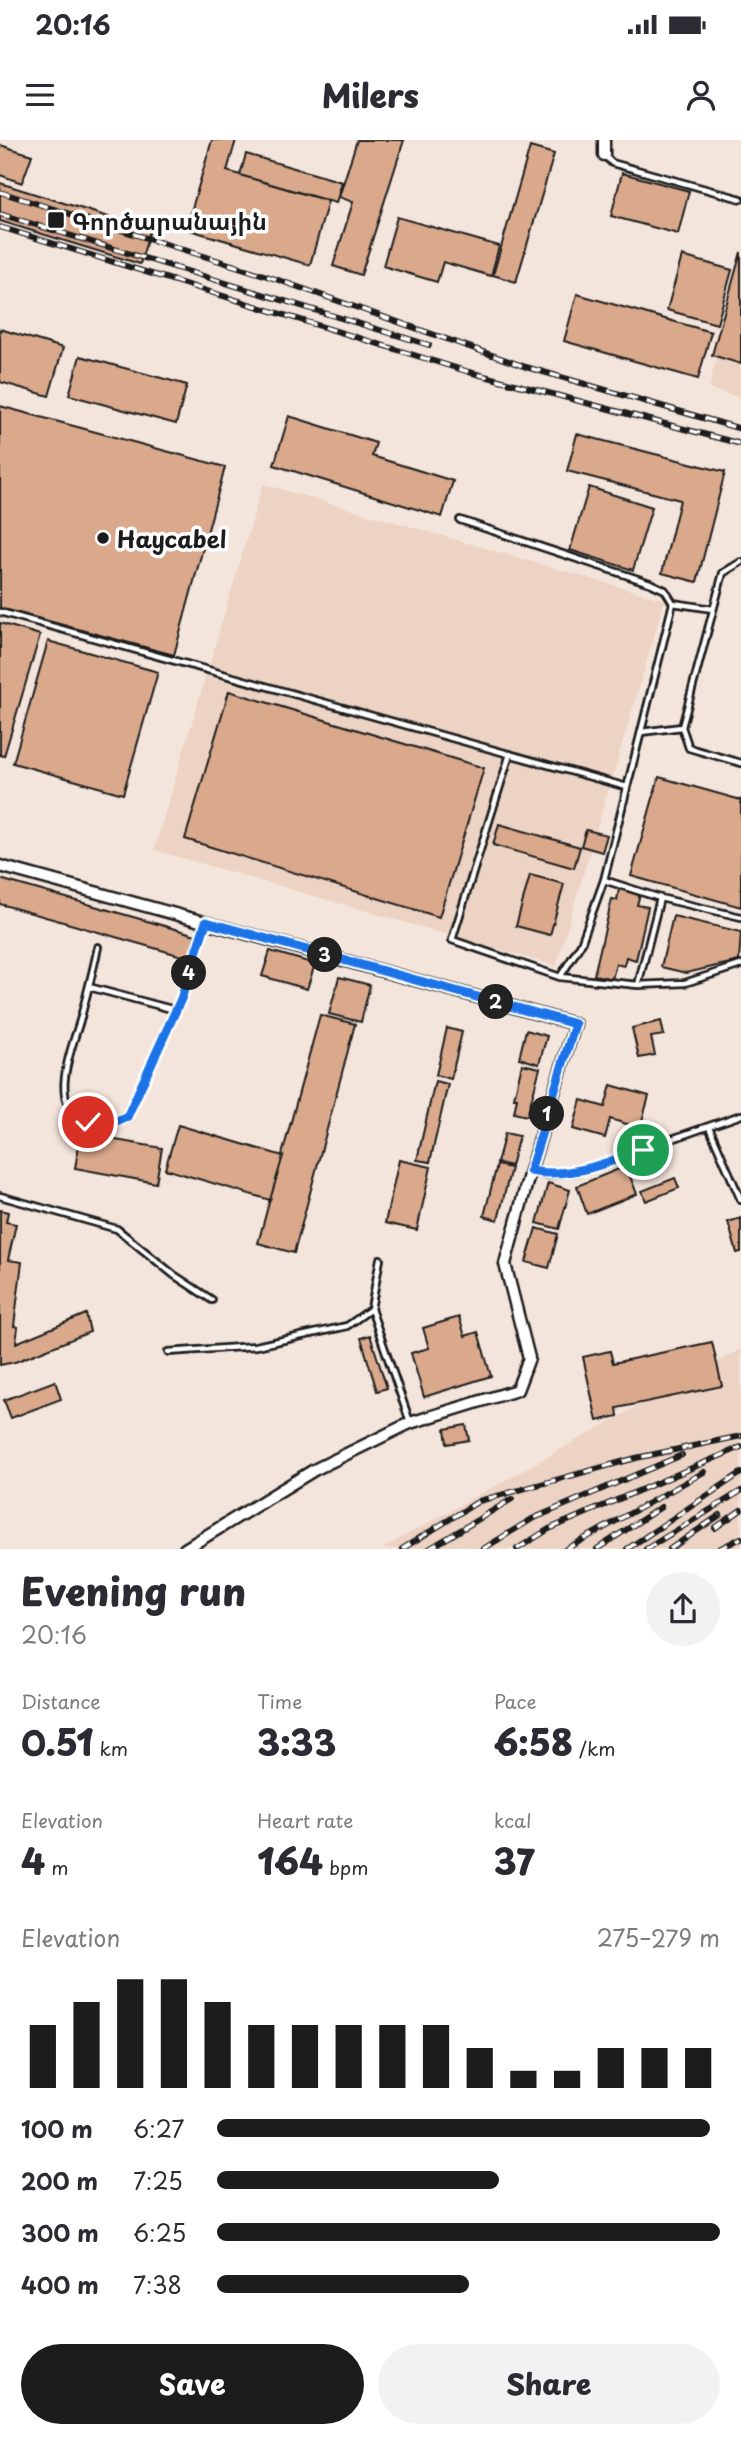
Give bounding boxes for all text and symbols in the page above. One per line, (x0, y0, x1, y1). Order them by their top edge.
text: 20:16 (35, 5, 111, 44)
text: Milers (322, 71, 419, 119)
icon: menu (21, 76, 59, 114)
icon: person (682, 76, 720, 114)
place label: Գործարանային (72, 203, 267, 238)
marker: Գործարանային (46, 210, 66, 230)
place label: Haycabel (117, 521, 226, 556)
marker: Haycabel (95, 530, 111, 546)
pin: 3 (308, 938, 342, 972)
text: 3 (318, 940, 331, 968)
pin: 4 (172, 956, 206, 990)
text: 4 (182, 958, 195, 986)
pin: 2 (478, 984, 514, 1020)
text: 2 (489, 987, 502, 1015)
pin (58, 1092, 118, 1152)
pin: 1 (530, 1096, 564, 1132)
text: 1 (542, 1099, 551, 1127)
icon: check (69, 1103, 107, 1141)
pin (613, 1120, 673, 1180)
icon: arrive (624, 1131, 662, 1169)
text: Evening run (21, 1562, 246, 1619)
button: share (646, 1572, 720, 1646)
text: 20:16 (21, 1617, 87, 1652)
text: Distance (21, 1687, 101, 1715)
text: Time (257, 1687, 302, 1715)
text: Pace (494, 1687, 537, 1715)
text: 0.51 (21, 1715, 93, 1768)
text: 3:33 (257, 1715, 336, 1768)
text: 6:58 (494, 1715, 573, 1768)
text: km (93, 1734, 128, 1762)
text: /km (573, 1734, 615, 1762)
text: Elevation (21, 1806, 103, 1834)
text: Heart rate (257, 1806, 353, 1834)
text: kcal (494, 1806, 532, 1834)
text: 4 (21, 1834, 45, 1887)
text: 164 (257, 1834, 323, 1887)
text: 37 (494, 1834, 534, 1887)
text: m (45, 1853, 69, 1881)
text: bpm (323, 1853, 369, 1881)
text: Elevation (21, 1920, 120, 1955)
text: 275–279 m (597, 1920, 720, 1955)
text: 100 m (21, 2111, 93, 2146)
text: 6:27 (133, 2111, 184, 2146)
text: 200 m (21, 2163, 98, 2198)
text: 7:25 (133, 2163, 183, 2198)
text: 300 m (21, 2215, 99, 2250)
text: 6:25 (133, 2215, 186, 2250)
text: 400 m (21, 2267, 99, 2302)
text: 7:38 (133, 2267, 182, 2302)
button: Save (21, 2344, 364, 2424)
button: Share (378, 2344, 720, 2424)

